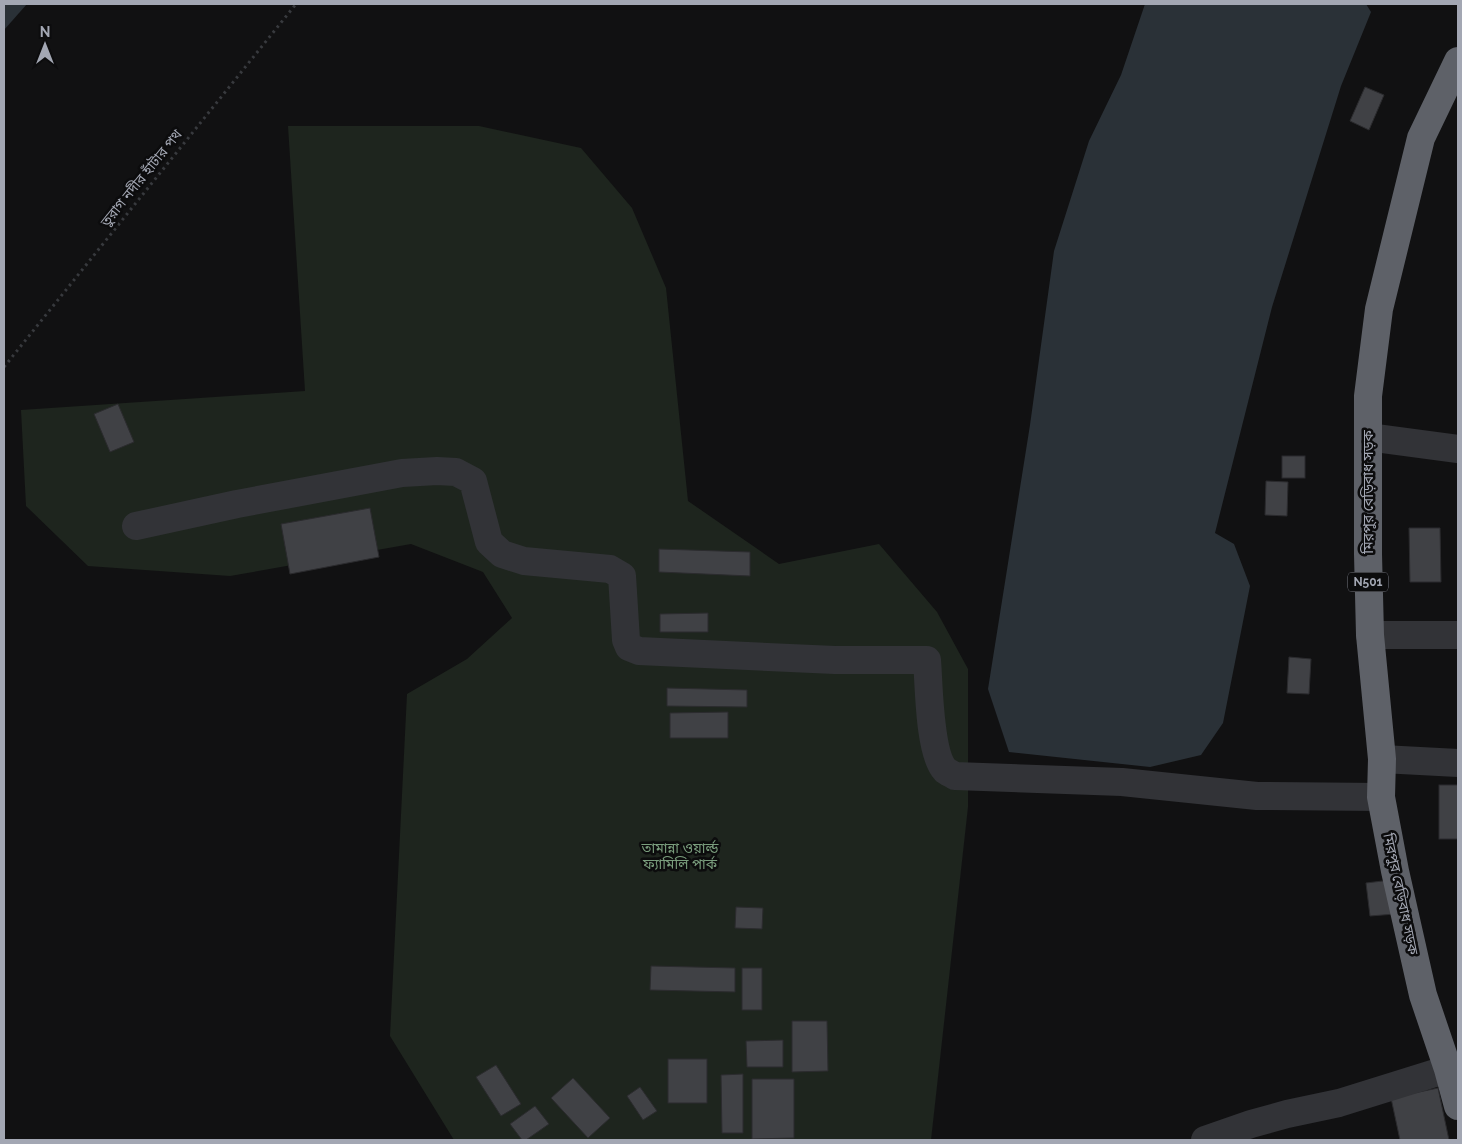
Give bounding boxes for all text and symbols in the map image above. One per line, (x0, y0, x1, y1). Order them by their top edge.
north arrow (20, 20, 70, 70)
text: N (40, 24, 50, 40)
street label: তুরাগ নদীর হাঁটার পথ (96, 125, 187, 231)
street label: মিরপুর বেড়িবাধ সড়ক (1360, 429, 1377, 555)
road number: N501 (1348, 572, 1388, 592)
street label: মিরপুর বেড়িবাধ সড়ক (1379, 831, 1422, 957)
park label: তামান্না ওয়ার্ল্ড ফ্যামিলি পার্ক (641, 839, 719, 872)

